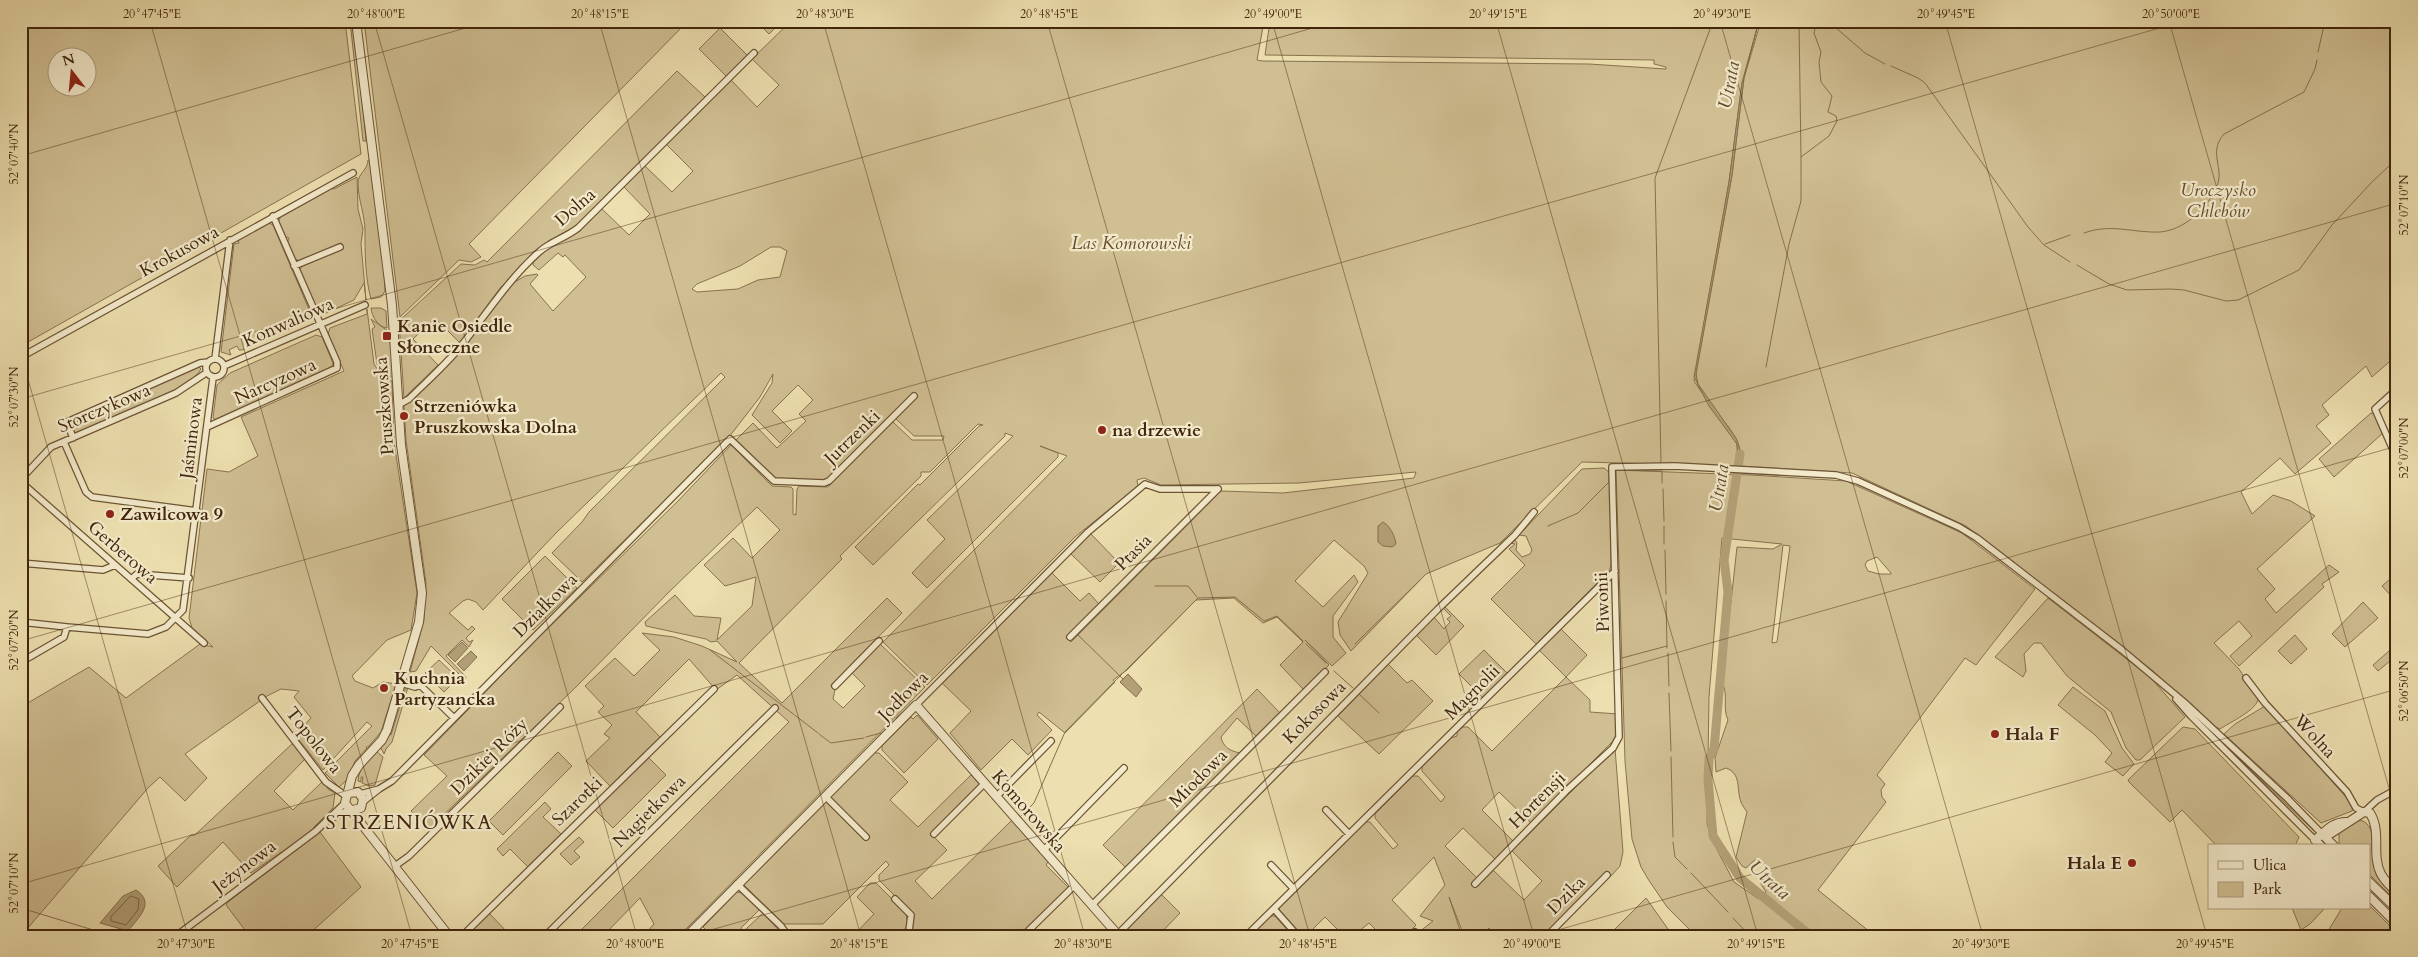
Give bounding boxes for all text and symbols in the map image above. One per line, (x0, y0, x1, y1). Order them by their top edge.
text: 20°47'45"E (123, 6, 181, 22)
text: 20°48'00"E (347, 6, 405, 22)
text: 20°48'15"E (571, 6, 629, 22)
text: 20°48'30"E (796, 6, 854, 22)
text: 20°48'45"E (1020, 6, 1078, 22)
text: 20°49'00"E (1244, 6, 1302, 22)
text: 20°49'15"E (1469, 6, 1527, 22)
text: 20°49'30"E (1693, 6, 1751, 22)
text: 20°49'45"E (1917, 6, 1975, 22)
text: 20°50'00"E (2142, 6, 2200, 22)
north arrow (48, 48, 98, 98)
text: N (60, 49, 77, 71)
water label: Utrata (1712, 59, 1746, 111)
text: 52°07'40"N (6, 123, 22, 184)
text: 52°07'10"N (2396, 174, 2412, 235)
park label: Uroczysko Chlebów (2180, 178, 2256, 224)
street label: Dolna (549, 182, 601, 232)
street label: Krokusowa (135, 219, 224, 284)
park label: Las Komorowski (1071, 231, 1192, 256)
street label: Konwaliowa (239, 291, 338, 354)
place label: Kanie Osiedle Słoneczne (397, 314, 513, 360)
marker: Kanie Osiedle Słoneczne (381, 330, 393, 342)
street label: Narcyzowa (230, 352, 320, 411)
street label: Pruszkowska (369, 356, 400, 456)
text: 52°07'30"N (6, 366, 22, 427)
street label: Storczykowa (54, 378, 155, 439)
place label: Strzeniówka Pruszkowska Dolna (414, 394, 577, 440)
street label: Jaśminowa (174, 395, 209, 483)
street label: Jutrzenki (817, 404, 886, 473)
marker: Strzeniówka Pruszkowska Dolna (398, 410, 410, 422)
text: 52°07'00"N (2396, 417, 2412, 478)
place label: na drzewie (1112, 418, 1201, 443)
marker: na drzewie (1096, 424, 1108, 436)
water label: Utrata (1702, 462, 1736, 514)
place label: Zawilcowa 9 (120, 502, 223, 527)
marker: Zawilcowa 9 (104, 508, 116, 520)
street label: Gerberowa (82, 515, 163, 590)
street label: Ptasia (1109, 528, 1158, 576)
street label: Działkowa (507, 567, 583, 643)
street label: Piwonii (1589, 571, 1616, 633)
text: 52°07'20"N (6, 609, 22, 670)
street label: Magnolii (1439, 659, 1506, 726)
text: 52°06'50"N (2396, 660, 2412, 721)
street label: Jodłowa (870, 665, 934, 729)
place label: Kuchnia Partyzancka (394, 666, 496, 712)
street label: Kokosowa (1277, 675, 1352, 750)
marker: Kuchnia Partyzancka (378, 682, 390, 694)
street label: Topolowa (280, 702, 348, 779)
street label: Wolna (2287, 708, 2342, 764)
street label: Dzikiej Róży (445, 712, 534, 801)
place label: Hala F (2005, 722, 2059, 747)
marker: Hala F (1989, 728, 2001, 740)
street label: Miodowa (1164, 743, 1233, 813)
street label: Komorowska (986, 765, 1072, 858)
street label: Hortensji (1503, 766, 1572, 835)
street label: Nagietkowa (607, 769, 691, 853)
street label: Szarotki (547, 771, 608, 832)
district label: STRZENIÓWKA (326, 809, 492, 836)
street label: Jeżynowa (205, 834, 282, 900)
legend (2208, 844, 2370, 910)
place label: Hala E (2067, 851, 2122, 876)
text: 52°07'10"N (6, 852, 22, 913)
water label: Utrata (1743, 854, 1796, 906)
text: Ulica (2253, 855, 2287, 875)
marker: Hala E (2126, 857, 2138, 869)
street label: Dzika (1542, 870, 1591, 920)
text: Park (2253, 879, 2282, 899)
text: 20°47'30"E (157, 936, 215, 952)
text: 20°47'45"E (381, 936, 439, 952)
text: 20°48'00"E (606, 936, 664, 952)
text: 20°48'15"E (830, 936, 888, 952)
text: 20°48'30"E (1054, 936, 1112, 952)
text: 20°48'45"E (1279, 936, 1337, 952)
text: 20°49'00"E (1503, 936, 1561, 952)
text: 20°49'15"E (1727, 936, 1785, 952)
text: 20°49'30"E (1952, 936, 2010, 952)
text: 20°49'45"E (2176, 936, 2234, 952)

